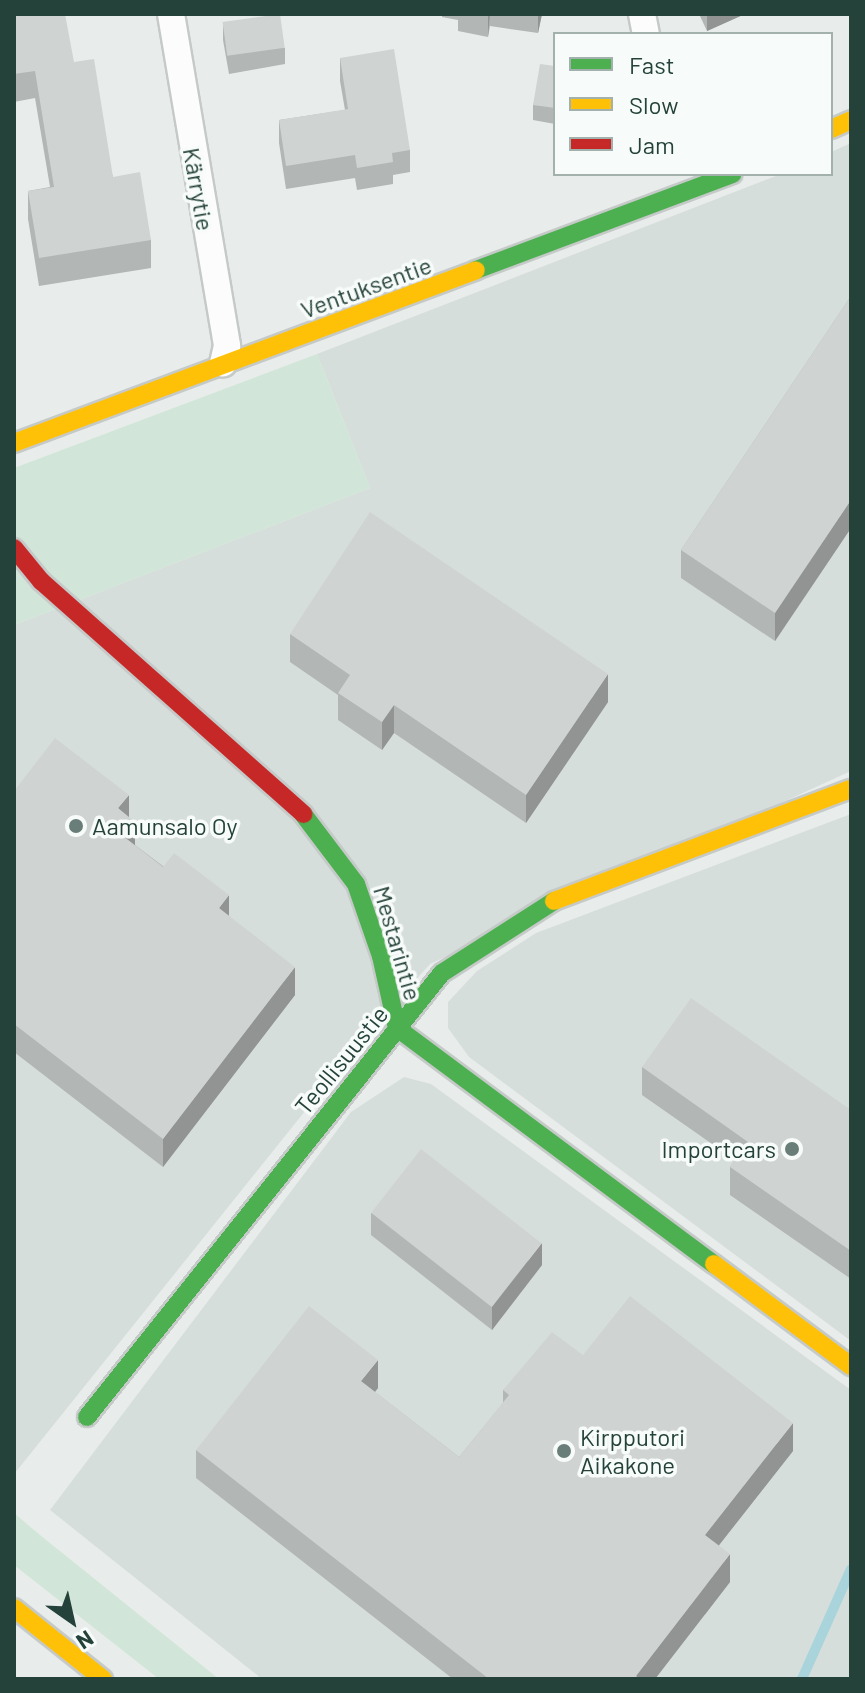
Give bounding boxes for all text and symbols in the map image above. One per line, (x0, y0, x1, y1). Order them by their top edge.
legend (553, 32, 833, 176)
text: Fast (629, 50, 674, 79)
text: Slow (629, 90, 678, 119)
text: Jam (629, 130, 675, 159)
street label: Kärrytie (178, 145, 220, 233)
street label: Ventuksentie (297, 250, 435, 324)
place label: Aamunsalo Oy (92, 812, 238, 840)
marker: Aamunsalo Oy (67, 817, 85, 835)
street label: Mestarintie (368, 882, 428, 1004)
street label: Teollisuustie (288, 1000, 394, 1120)
place label: Importcars (661, 1135, 776, 1163)
marker: Importcars (783, 1140, 801, 1158)
place label: Kirpputori Aikakone (580, 1423, 685, 1479)
marker: Kirpputori Aikakone (555, 1442, 573, 1460)
north arrow (32, 1581, 112, 1661)
text: N (72, 1626, 99, 1656)

